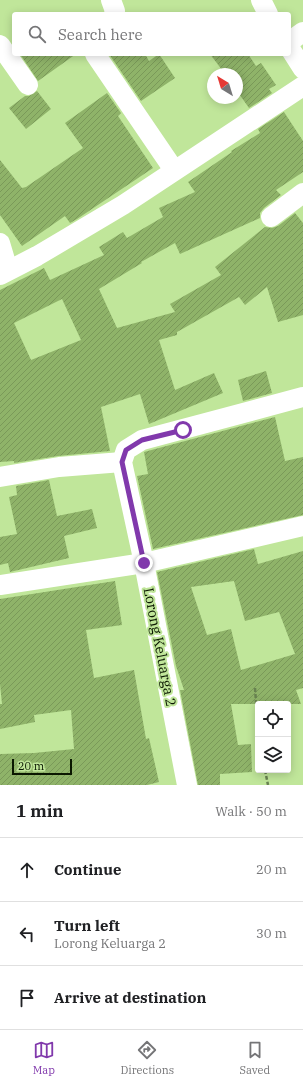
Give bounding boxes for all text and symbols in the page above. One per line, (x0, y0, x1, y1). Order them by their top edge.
search box (12, 12, 291, 56)
icon: search (26, 23, 48, 45)
text: Search here (58, 25, 143, 44)
north arrow (207, 68, 243, 104)
route start (174, 421, 192, 439)
route end (135, 554, 153, 572)
street label: Lorong Keluarga 2 (140, 586, 180, 708)
map controls (255, 701, 291, 773)
button: locate (255, 701, 291, 737)
button: layers (255, 737, 291, 773)
scale bar (12, 757, 72, 776)
text: 20 m (18, 759, 44, 773)
text: 1 min (16, 800, 64, 822)
text: Walk · 50 m (215, 803, 287, 820)
icon: ahead (16, 859, 38, 881)
text: Continue (54, 860, 121, 879)
text: 20 m (256, 861, 287, 878)
text: Turn left (54, 916, 120, 935)
icon: left (16, 923, 38, 945)
text: 30 m (256, 925, 287, 942)
text: Lorong Keluarga 2 (54, 935, 166, 952)
icon: arrive (16, 987, 38, 1009)
text: Arrive at destination (54, 988, 206, 1007)
tab: Map (33, 1039, 55, 1077)
tab: Directions (120, 1039, 174, 1077)
tab: Saved (239, 1039, 270, 1077)

